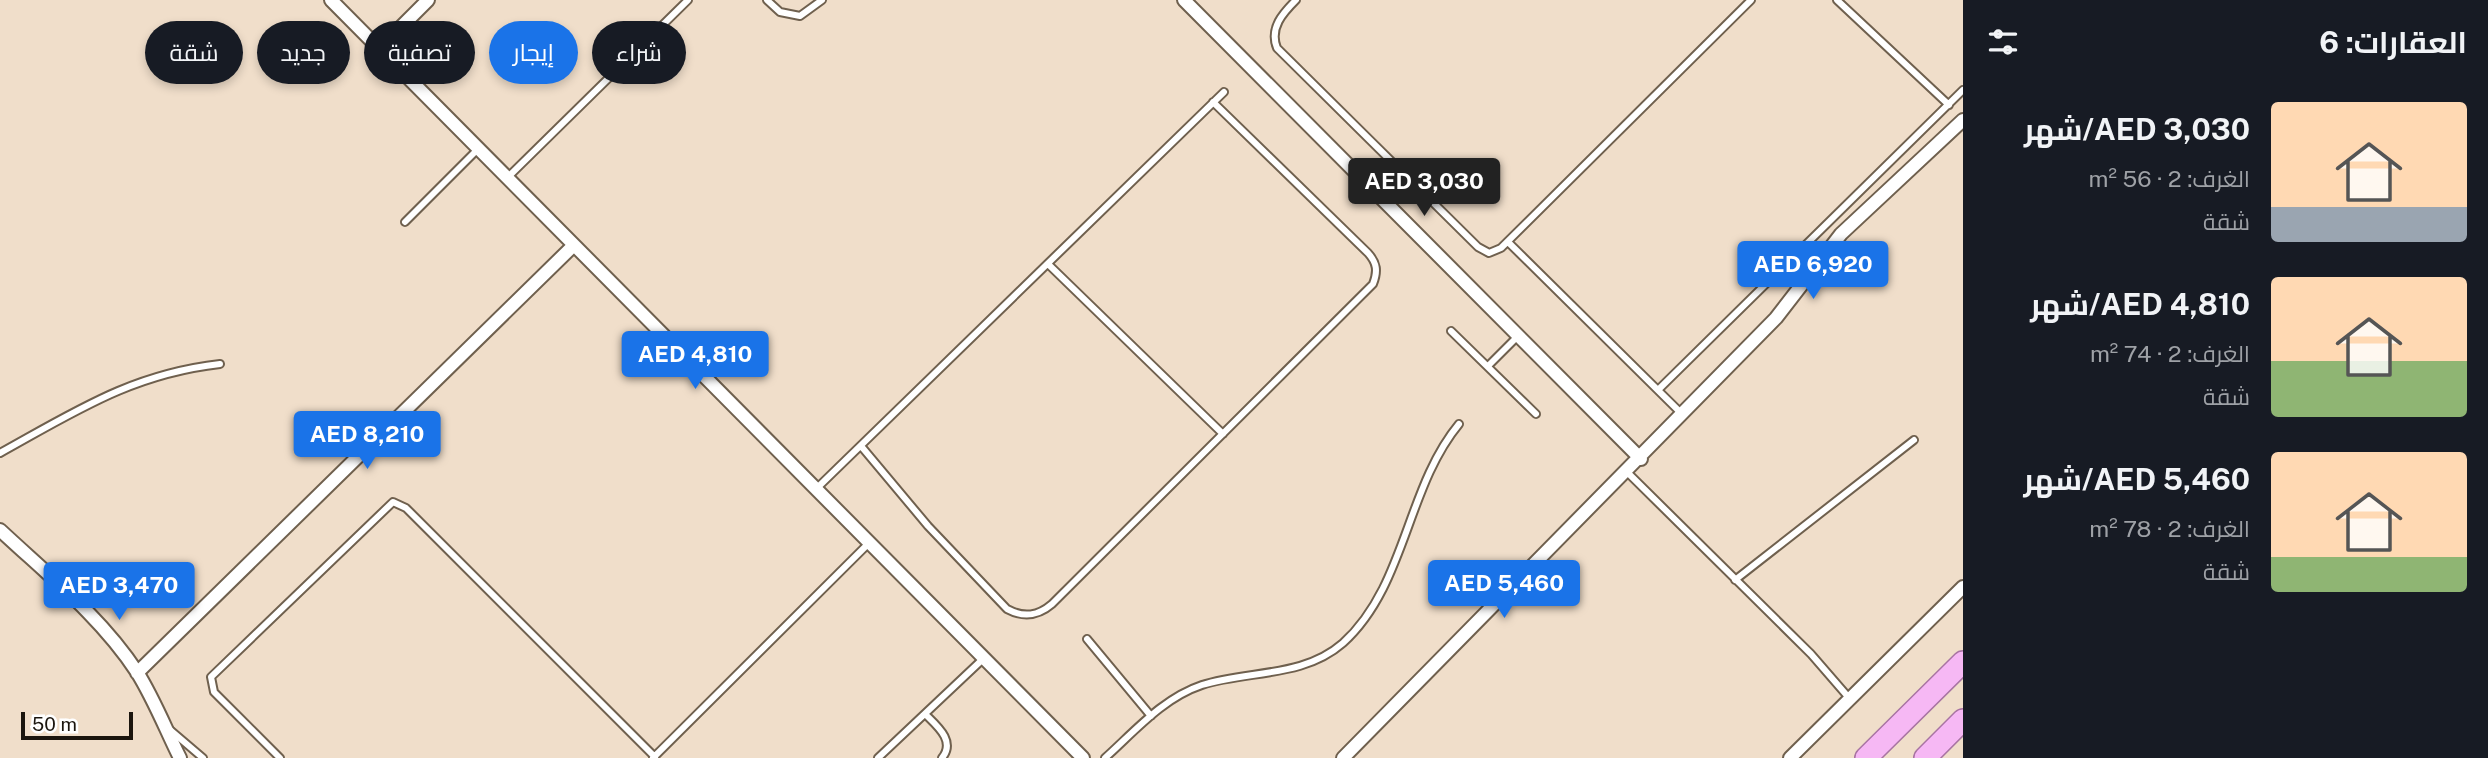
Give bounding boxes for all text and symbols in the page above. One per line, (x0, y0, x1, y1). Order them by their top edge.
chip: شقة (145, 21, 243, 84)
chip: جديد (257, 21, 350, 84)
chip: تصفية (364, 21, 475, 84)
chip: إيجار (489, 21, 578, 84)
chip: شراء (592, 21, 686, 84)
icon: filters (1984, 23, 2022, 61)
text: العقارات: 6 (2319, 24, 2467, 60)
text: AED 3,030/شهر (2024, 111, 2250, 147)
icon: home (2327, 130, 2411, 214)
pin: AED 3,030 (1344, 158, 1504, 218)
text: الغرف: 2 · 56 m² (2089, 165, 2250, 192)
text: AED 3,030 (1364, 167, 1484, 194)
text: شقة (2203, 208, 2250, 235)
pin: AED 6,920 (1733, 242, 1893, 301)
text: AED 6,920 (1753, 250, 1873, 277)
text: AED 4,810/شهر (2030, 286, 2250, 322)
icon: home (2327, 305, 2411, 389)
pin: AED 4,810 (615, 332, 775, 391)
text: AED 4,810 (638, 340, 752, 367)
text: الغرف: 2 · 74 m² (2090, 340, 2250, 367)
text: شقة (2203, 383, 2250, 410)
pin: AED 8,210 (287, 412, 447, 471)
text: AED 8,210 (310, 420, 424, 447)
text: AED 5,460/شهر (2023, 461, 2250, 497)
icon: home (2327, 480, 2411, 564)
text: الغرف: 2 · 78 m² (2089, 515, 2250, 542)
text: شقة (2203, 558, 2250, 585)
pin: AED 5,460 (1424, 560, 1584, 620)
pin: AED 3,470 (39, 562, 199, 622)
text: AED 5,460 (1444, 569, 1564, 596)
text: AED 3,470 (60, 571, 178, 598)
scale bar (21, 709, 133, 741)
text: 50 m (32, 713, 77, 735)

